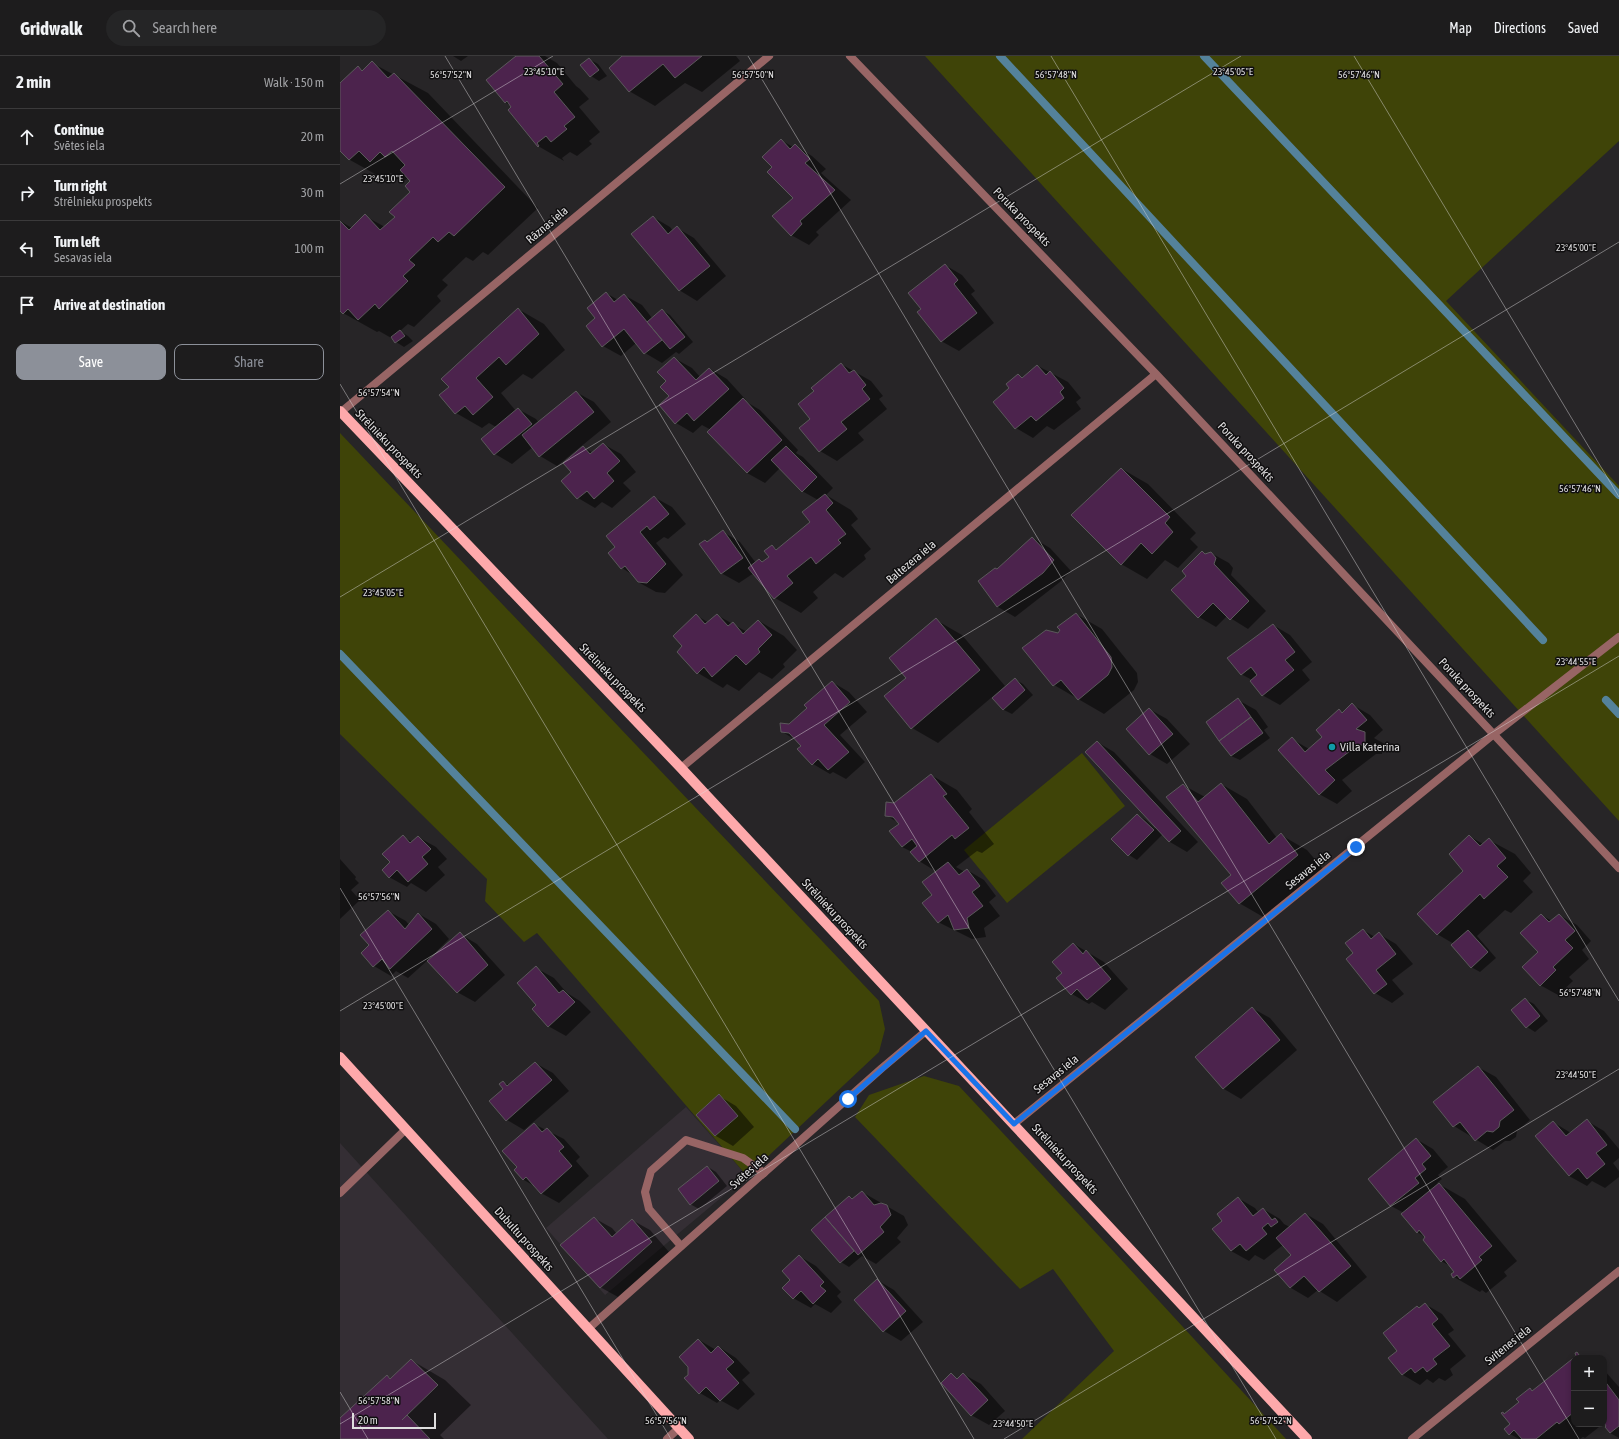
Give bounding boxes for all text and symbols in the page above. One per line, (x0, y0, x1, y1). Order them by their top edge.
search box (106, 10, 386, 46)
text: Gridwalk (20, 17, 82, 39)
icon: search (120, 17, 142, 39)
text: Search here (152, 19, 217, 36)
text: Map (1449, 20, 1472, 36)
text: Directions (1494, 20, 1546, 36)
text: Saved (1568, 20, 1599, 36)
text: 23°45'10"E (524, 66, 565, 77)
text: 23°45'05"E (1213, 66, 1254, 77)
text: 56°57'52"N (430, 69, 472, 80)
text: 56°57'50"N (732, 69, 774, 80)
text: 56°57'48"N (1035, 69, 1077, 80)
text: 56°57'46"N (1338, 69, 1380, 80)
text: 2 min (16, 72, 51, 92)
text: Walk · 150 m (264, 75, 324, 90)
text: Continue (54, 121, 104, 138)
icon: ahead (16, 126, 38, 148)
text: 20 m (301, 129, 324, 144)
text: Svētes iela (54, 138, 105, 153)
text: 23°45'10"E (363, 173, 404, 184)
text: Turn right (54, 177, 107, 194)
icon: right (16, 182, 38, 204)
text: 30 m (301, 185, 324, 200)
street label: Poruka prospekts (990, 185, 1054, 249)
text: Strēlnieku prospekts (54, 194, 152, 209)
street label: Rāznas iela (523, 204, 571, 246)
text: Turn left (54, 233, 100, 250)
icon: left (16, 238, 38, 260)
text: 100 m (295, 241, 324, 256)
text: 23°45'00"E (1556, 242, 1597, 253)
text: Sesavas iela (54, 250, 112, 265)
icon: arrive (16, 294, 38, 316)
text: Arrive at destination (54, 296, 165, 313)
button: Save (16, 344, 166, 380)
button: Share (174, 344, 324, 380)
text: 56°57'54"N (358, 387, 400, 398)
street label: Strēlnieku prospekts (352, 407, 426, 481)
street label: Poruka prospekts (1215, 419, 1277, 485)
text: 56°57'46"N (1559, 483, 1601, 494)
street label: Baltezera iela (883, 537, 939, 587)
text: 23°45'05"E (363, 587, 404, 598)
street label: Strēlnieku prospekts (576, 641, 650, 715)
street label: Poruka prospekts (1436, 655, 1498, 721)
text: 23°44'55"E (1556, 656, 1597, 667)
place label: Villa Katerina (1340, 740, 1400, 754)
marker: Villa Katerina (1327, 742, 1337, 752)
route end (1347, 838, 1365, 856)
street label: Sesavas iela (1283, 848, 1333, 892)
street label: Strēlnieku prospekts (799, 876, 871, 952)
text: 56°57'56"N (358, 891, 400, 902)
text: 56°57'48"N (1559, 987, 1601, 998)
text: 23°45'00"E (363, 1000, 404, 1011)
street label: Sesavas iela (1031, 1052, 1081, 1096)
text: 23°44'50"E (1556, 1069, 1597, 1080)
route start (839, 1090, 857, 1108)
street label: Strēlnieku prospekts (1029, 1121, 1101, 1197)
street label: Svētes iela (727, 1150, 771, 1192)
street label: Dubultu prospekts (492, 1204, 556, 1274)
street label: Svitenes iela (1482, 1322, 1534, 1368)
map controls (1571, 1355, 1607, 1427)
button: + (1571, 1355, 1607, 1391)
button: − (1571, 1391, 1607, 1427)
text: 56°57'58"N (358, 1395, 400, 1406)
scale bar (352, 1411, 436, 1430)
text: 20 m (358, 1414, 378, 1426)
text: 56°57'56"N (645, 1415, 687, 1426)
text: 56°57'52"N (1250, 1415, 1292, 1426)
text: 23°44'50"E (993, 1418, 1034, 1429)

